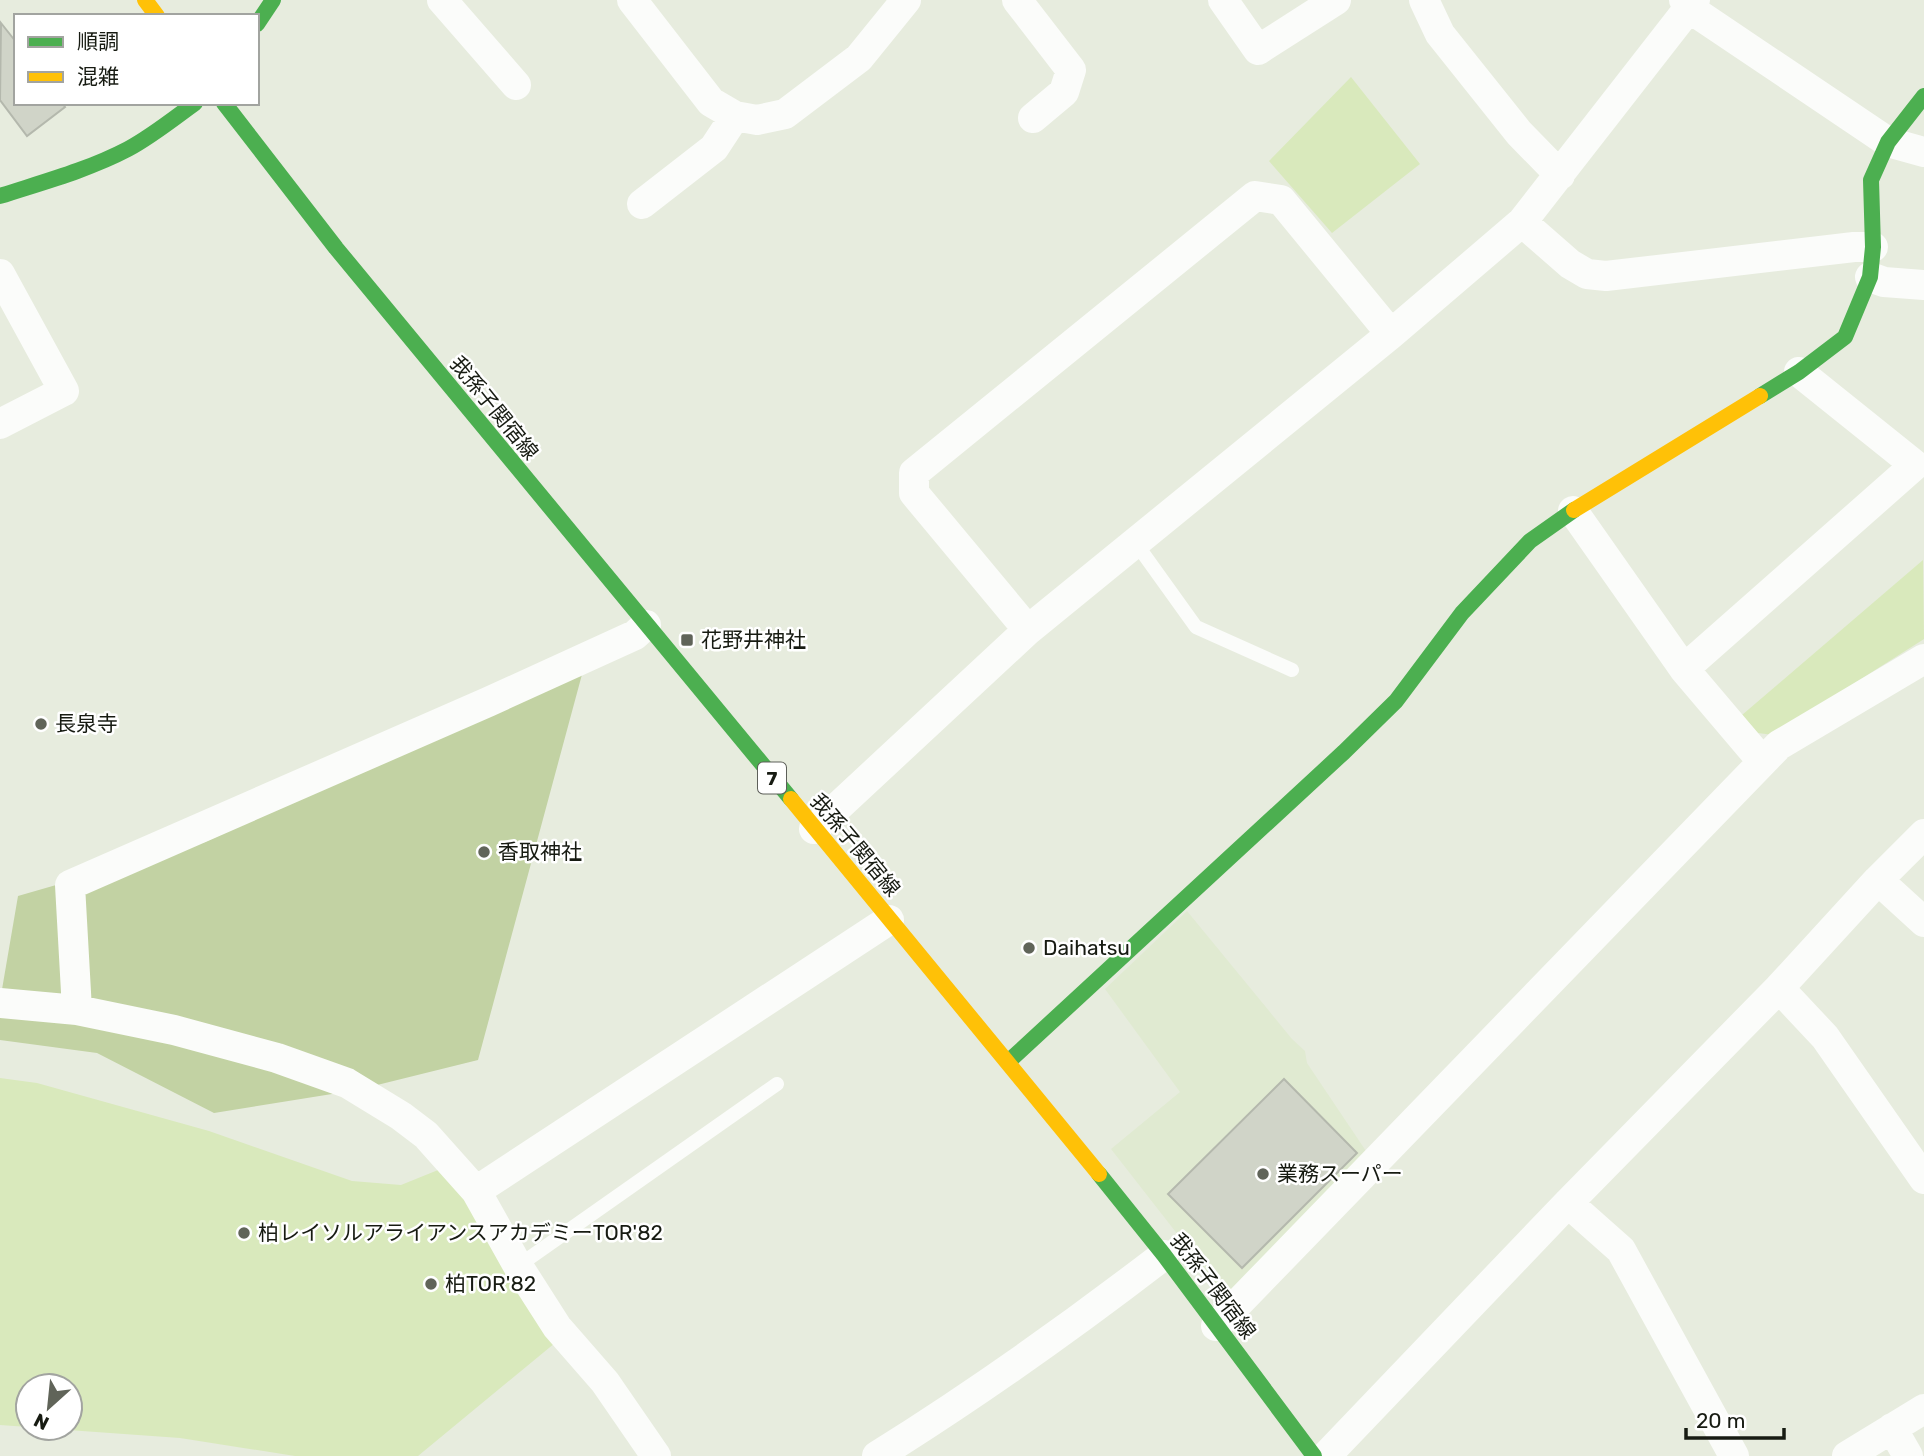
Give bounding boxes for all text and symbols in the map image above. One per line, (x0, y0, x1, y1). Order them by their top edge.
legend (14, 14, 259, 105)
text: 順調 (77, 29, 119, 54)
text: 混雑 (77, 64, 119, 89)
street label: 我孫子関宿線 (445, 351, 544, 465)
place label: 花野井神社 (701, 627, 806, 652)
marker: 花野井神社 (679, 632, 695, 648)
place label: 長泉寺 (55, 711, 118, 736)
marker: 長泉寺 (33, 716, 49, 732)
road number: 7 (758, 762, 786, 793)
street label: 我孫子関宿線 (805, 788, 905, 901)
place label: 香取神社 (498, 839, 582, 864)
marker: 香取神社 (476, 844, 492, 860)
place label: Daihatsu (1043, 935, 1130, 960)
marker: Daihatsu (1021, 940, 1037, 956)
place label: 業務スーパー (1277, 1161, 1403, 1186)
marker: 業務スーパー (1255, 1166, 1271, 1182)
place label: 柏レイソルアライアンスアカデミーTOR'82 (258, 1220, 663, 1245)
marker: 柏レイソルアライアンスアカデミーTOR'82 (236, 1225, 252, 1241)
street label: 我孫子関宿線 (1166, 1228, 1261, 1344)
place label: 柏TOR'82 (445, 1271, 536, 1296)
marker: 柏TOR'82 (423, 1276, 439, 1292)
north arrow (14, 1372, 84, 1442)
scale bar (1686, 1396, 1784, 1440)
text: N (30, 1408, 53, 1435)
text: 20 m (1696, 1408, 1745, 1433)

